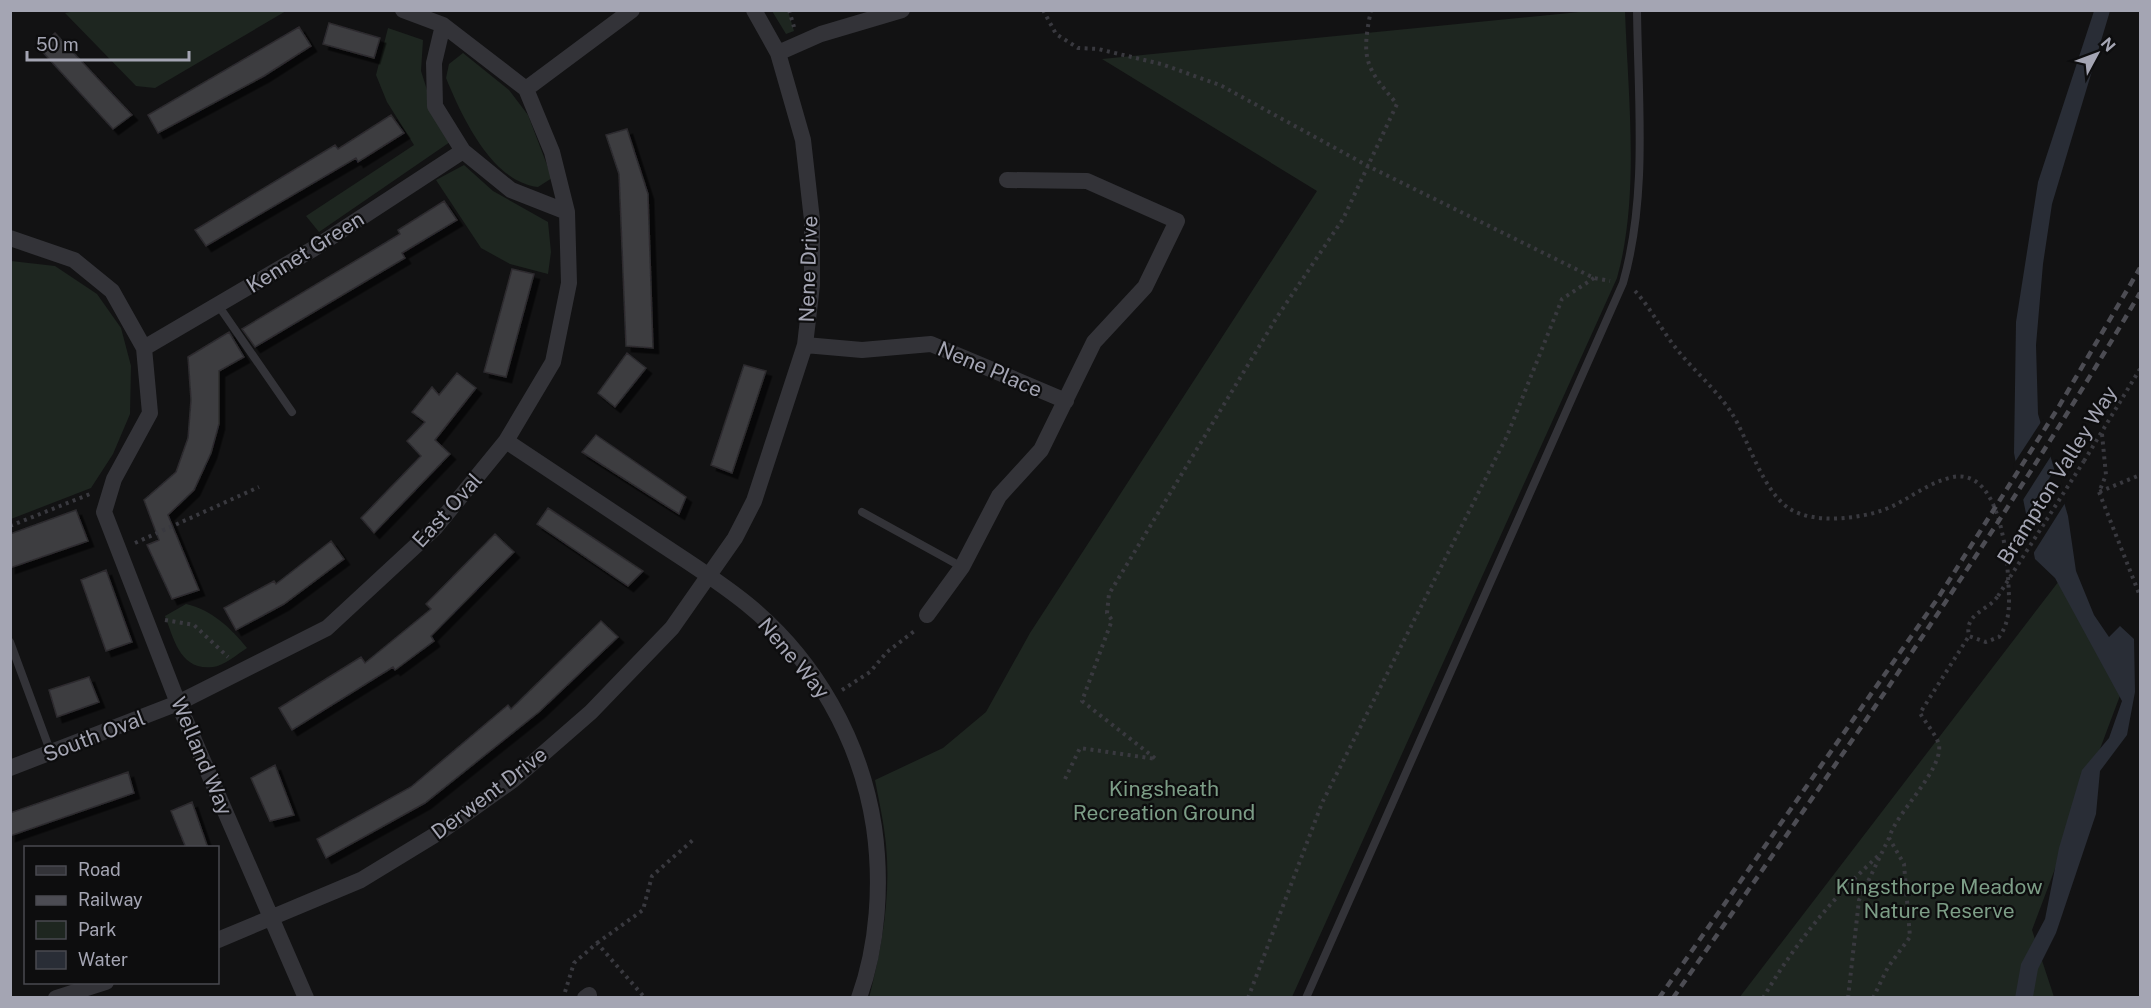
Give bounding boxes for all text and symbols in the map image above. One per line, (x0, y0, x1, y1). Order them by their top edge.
scale bar (27, 24, 189, 62)
north arrow (2067, 24, 2127, 84)
text: 50 m (36, 34, 79, 55)
text: N (2097, 34, 2119, 55)
street label: Kennet Green (242, 206, 368, 298)
street label: Nene Drive (794, 215, 822, 323)
street label: Nene Place (934, 336, 1046, 402)
street label: Brampton Valley Way (1992, 381, 2122, 569)
street label: East Oval (407, 468, 487, 552)
street label: Nene Way (753, 613, 835, 703)
street label: Welland Way (166, 693, 238, 819)
street label: South Oval (39, 705, 149, 767)
street label: Derwent Drive (426, 741, 552, 845)
park label: Kingsheath Recreation Ground (1073, 776, 1255, 825)
legend (24, 846, 219, 984)
text: Road (78, 859, 121, 880)
park label: Kingsthorpe Meadow Nature Reserve (1835, 874, 2043, 923)
text: Railway (78, 889, 143, 910)
text: Park (78, 919, 116, 940)
text: Water (78, 949, 128, 970)

